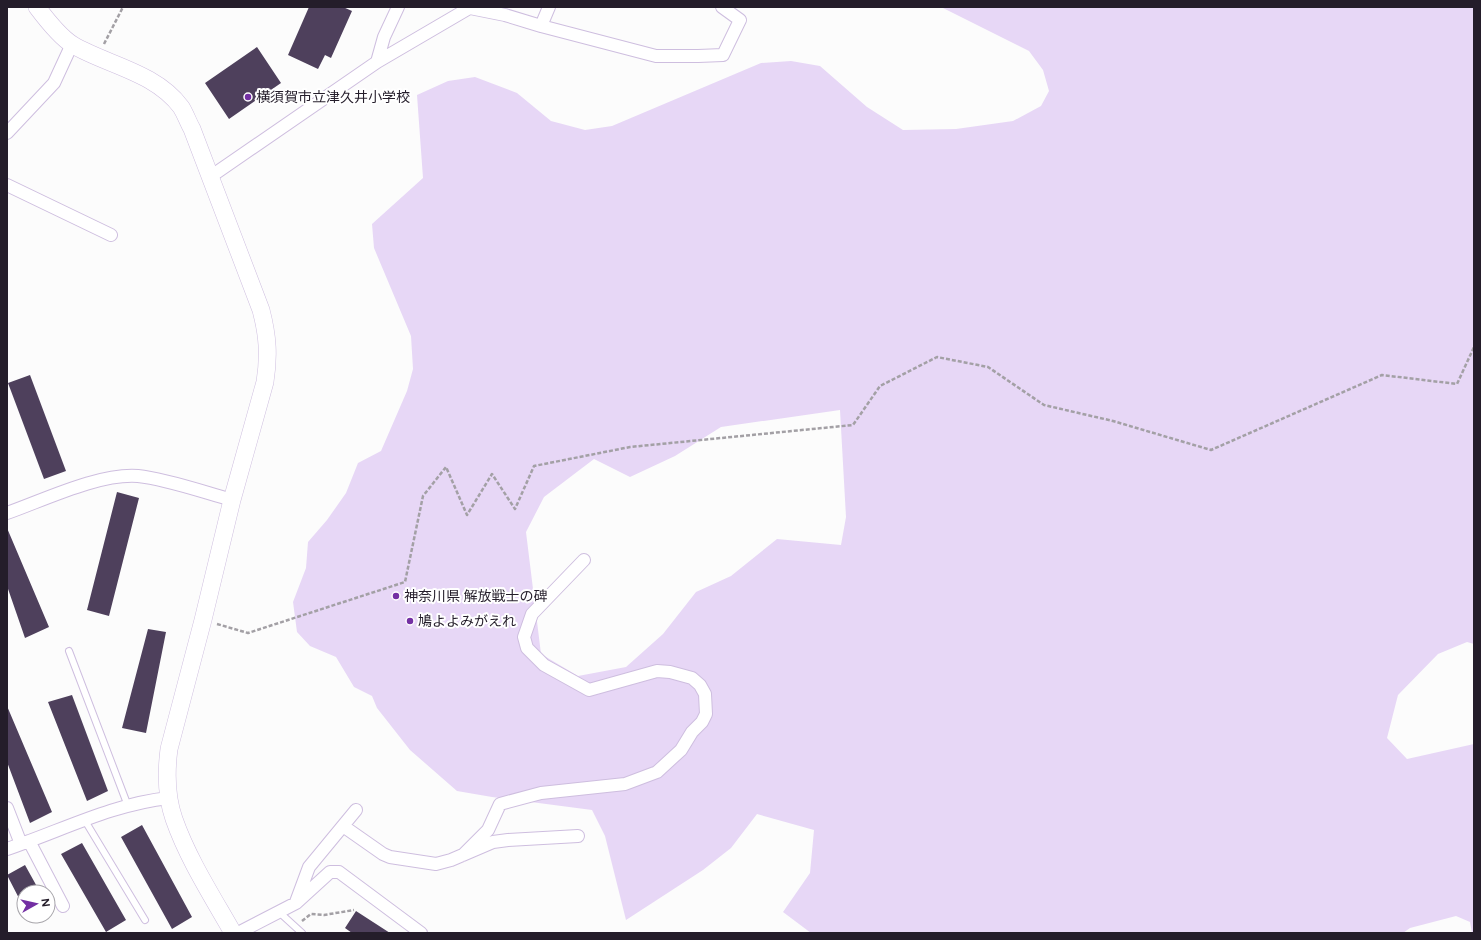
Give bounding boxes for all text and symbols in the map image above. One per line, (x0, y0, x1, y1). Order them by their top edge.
place label: 横須賀市立津久井小学校 (256, 89, 410, 106)
marker: 横須賀市立津久井小学校 (243, 92, 253, 102)
place label: 神奈川県 解放戦士の碑 (404, 588, 547, 605)
marker: 神奈川県 解放戦士の碑 (391, 591, 401, 601)
place label: 鳩よよみがえれ (418, 613, 516, 630)
marker: 鳩よよみがえれ (405, 616, 415, 626)
north arrow (16, 884, 56, 924)
text: N (38, 898, 52, 908)

